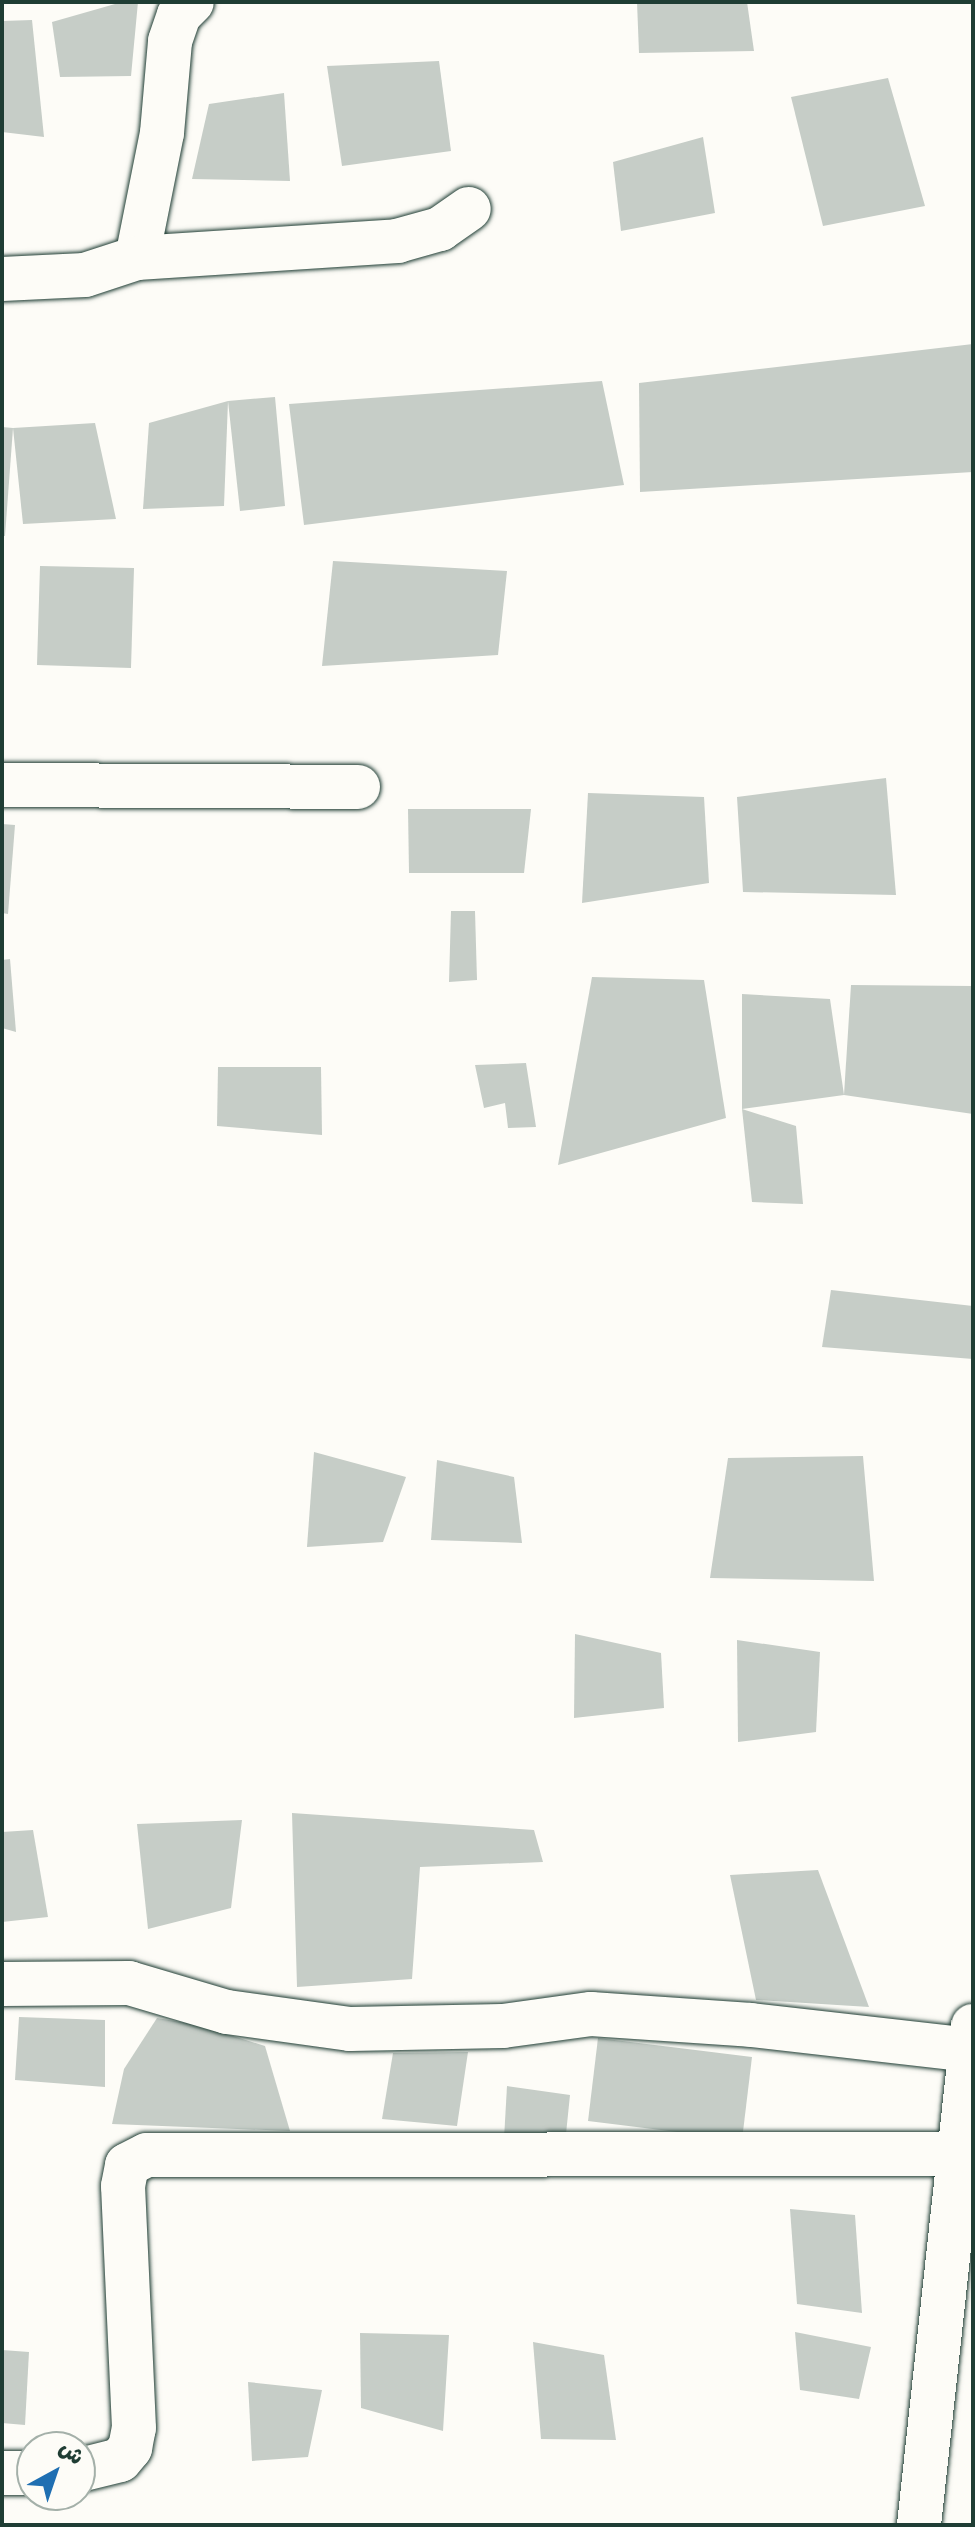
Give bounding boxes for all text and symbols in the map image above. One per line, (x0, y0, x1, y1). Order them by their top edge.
north arrow (16, 2431, 96, 2511)
text: ش (50, 2433, 91, 2475)

